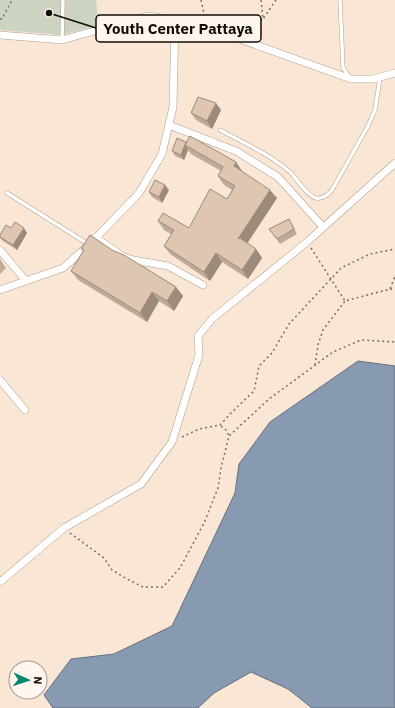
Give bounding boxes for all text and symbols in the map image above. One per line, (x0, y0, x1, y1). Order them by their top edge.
callout: Youth Center Pattaya (96, 15, 261, 42)
text: Youth Center Pattaya (103, 19, 253, 38)
north arrow (8, 660, 48, 700)
text: N (31, 676, 45, 685)

